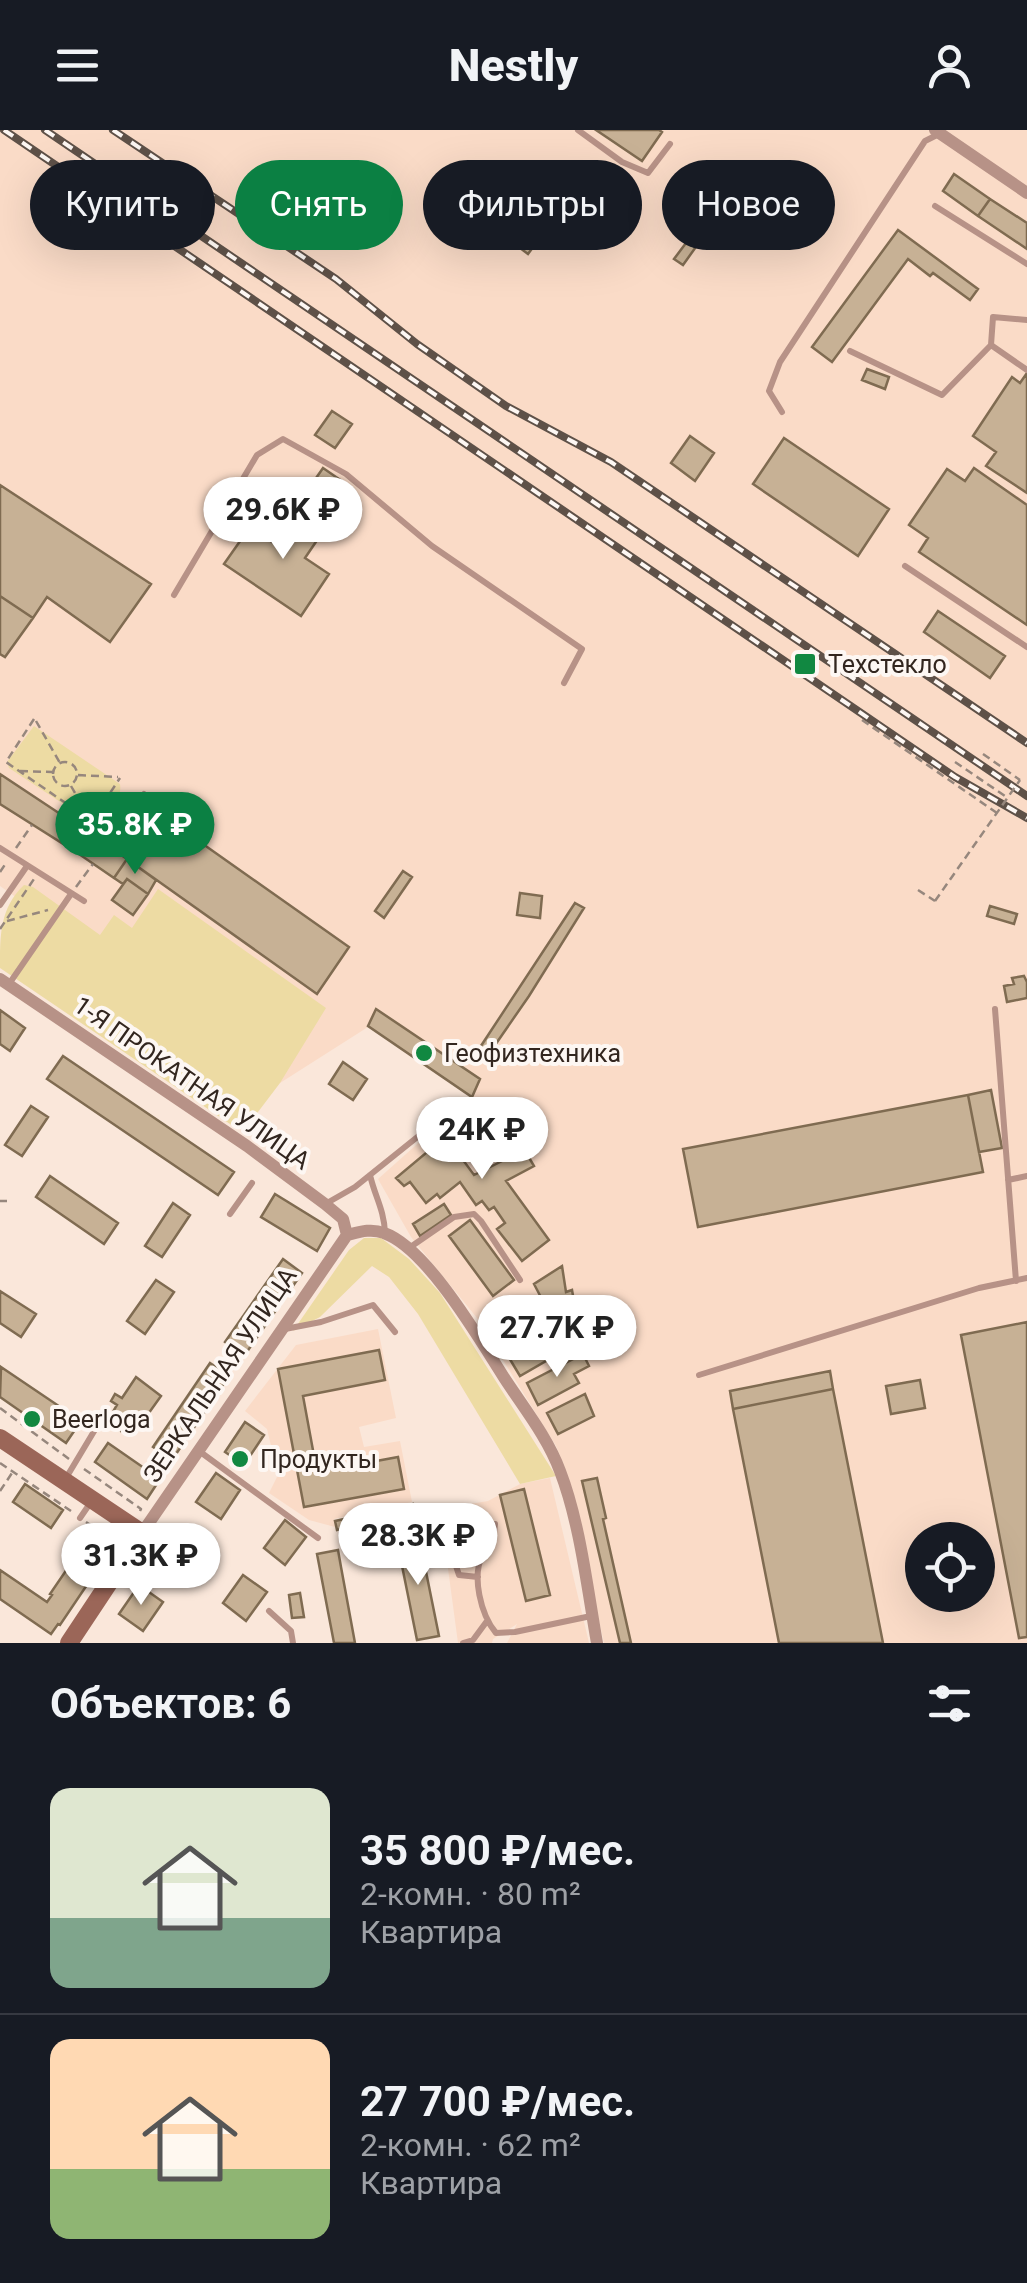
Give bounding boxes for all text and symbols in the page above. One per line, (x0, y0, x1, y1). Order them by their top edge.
icon: menu (50, 38, 105, 93)
icon: person (922, 38, 977, 93)
text: Nestly (449, 39, 578, 92)
chip: Купить (30, 160, 215, 250)
chip: Снять (235, 160, 403, 250)
chip: Фильтры (423, 160, 642, 250)
chip: Новое (662, 160, 835, 250)
pin: 29.6K ₽ (191, 477, 375, 562)
text: 29.6K ₽ (225, 490, 341, 528)
place label: Техстекло (828, 650, 947, 679)
marker: Техстекло (792, 651, 818, 677)
pin: 35.8K ₽ (43, 792, 227, 877)
text: 35.8K ₽ (77, 805, 193, 843)
street label: 1-Я ПРОКАТНАЯ УЛИЦА (68, 990, 316, 1176)
place label: Геофизтехника (444, 1039, 621, 1068)
marker: Геофизтехника (413, 1042, 435, 1064)
pin: 24K ₽ (412, 1097, 552, 1182)
text: 24K ₽ (438, 1110, 526, 1148)
street label: ЗЕРКАЛЬНАЯ УЛИЦА (137, 1262, 303, 1488)
pin: 27.7K ₽ (465, 1295, 649, 1380)
text: 27.7K ₽ (499, 1308, 615, 1346)
place label: Beerloga (52, 1405, 151, 1434)
marker: Beerloga (21, 1408, 43, 1430)
place label: Продукты (260, 1445, 377, 1474)
marker: Продукты (229, 1448, 251, 1470)
pin: 28.3K ₽ (326, 1503, 510, 1588)
text: 28.3K ₽ (360, 1516, 476, 1554)
map controls (905, 1522, 995, 1612)
button: locate (905, 1522, 995, 1612)
pin: 31.3K ₽ (49, 1523, 233, 1608)
text: 31.3K ₽ (83, 1536, 199, 1574)
icon: filters (922, 1676, 977, 1731)
text: Объектов: 6 (50, 1679, 291, 1728)
text: 35 800 ₽/мес. (360, 1826, 635, 1875)
icon: home (130, 1828, 250, 1948)
text: 2-комн. · 80 m² (360, 1875, 581, 1913)
text: Квартира (360, 1913, 502, 1951)
text: 27 700 ₽/мес. (360, 2077, 635, 2126)
icon: home (130, 2079, 250, 2199)
text: 2-комн. · 62 m² (360, 2126, 581, 2164)
text: Квартира (360, 2164, 502, 2202)

